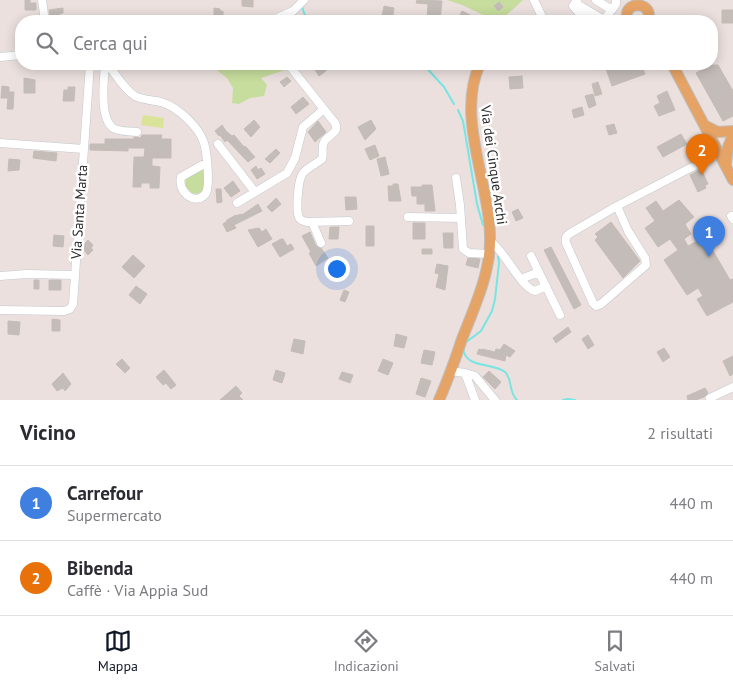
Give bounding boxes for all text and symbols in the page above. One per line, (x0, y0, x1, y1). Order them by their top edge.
search box (15, 15, 718, 70)
icon: search (33, 29, 61, 57)
text: Cerca qui (73, 31, 148, 55)
street label: Via dei Cinque Archi (477, 103, 511, 226)
pin: 2 (686, 134, 718, 175)
street label: Via Santa Marta (67, 164, 91, 261)
pin: 1 (693, 216, 725, 257)
your location (324, 256, 350, 282)
text: Vicino (20, 419, 76, 446)
text: 2 risultati (647, 423, 713, 443)
text: Carrefour (67, 481, 143, 505)
text: 1 (31, 493, 41, 513)
text: 440 m (670, 493, 713, 513)
text: Supermercato (67, 505, 162, 525)
text: Bibenda (67, 556, 133, 580)
text: 2 (31, 568, 41, 588)
text: 440 m (670, 568, 713, 588)
text: Caffè · Via Appia Sud (67, 580, 208, 600)
tab: Mappa (98, 627, 138, 675)
tab: Indicazioni (334, 627, 399, 675)
tab: Salvati (595, 627, 635, 675)

